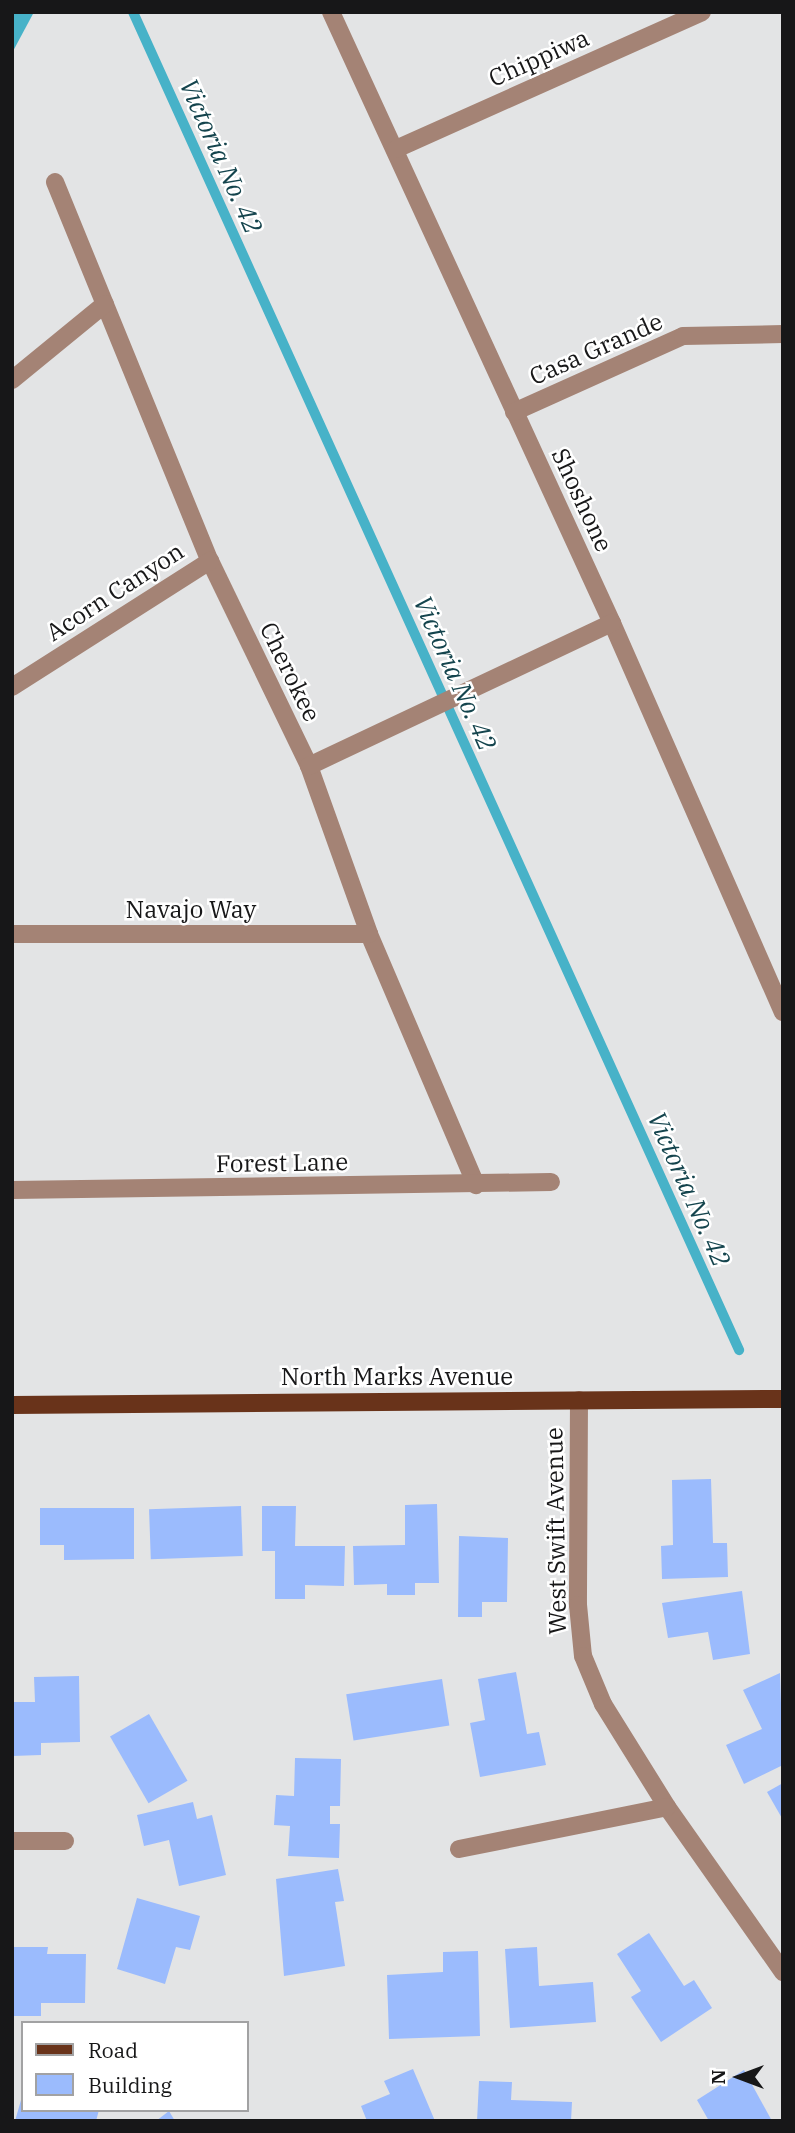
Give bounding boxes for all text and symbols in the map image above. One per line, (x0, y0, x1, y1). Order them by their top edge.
street label: Chippiwa (484, 23, 594, 93)
water label: Victoria No. 42 (173, 74, 269, 238)
street label: Casa Grande (525, 307, 667, 391)
street label: Shoshone (545, 444, 619, 556)
street label: Acorn Canyon (41, 537, 189, 647)
water label: Victoria No. 42 (407, 591, 503, 755)
street label: Cherokee (254, 618, 326, 726)
street label: Navajo Way (126, 896, 256, 924)
water label: Victoria No. 42 (641, 1107, 737, 1271)
street label: Forest Lane (216, 1147, 348, 1179)
street label: North Marks Avenue (281, 1363, 513, 1391)
street label: West Swift Avenue (540, 1427, 572, 1635)
legend (21, 2021, 248, 2112)
text: Road (88, 2036, 138, 2064)
north arrow (704, 2042, 774, 2112)
text: N (706, 2069, 730, 2085)
text: Building (88, 2071, 172, 2099)

